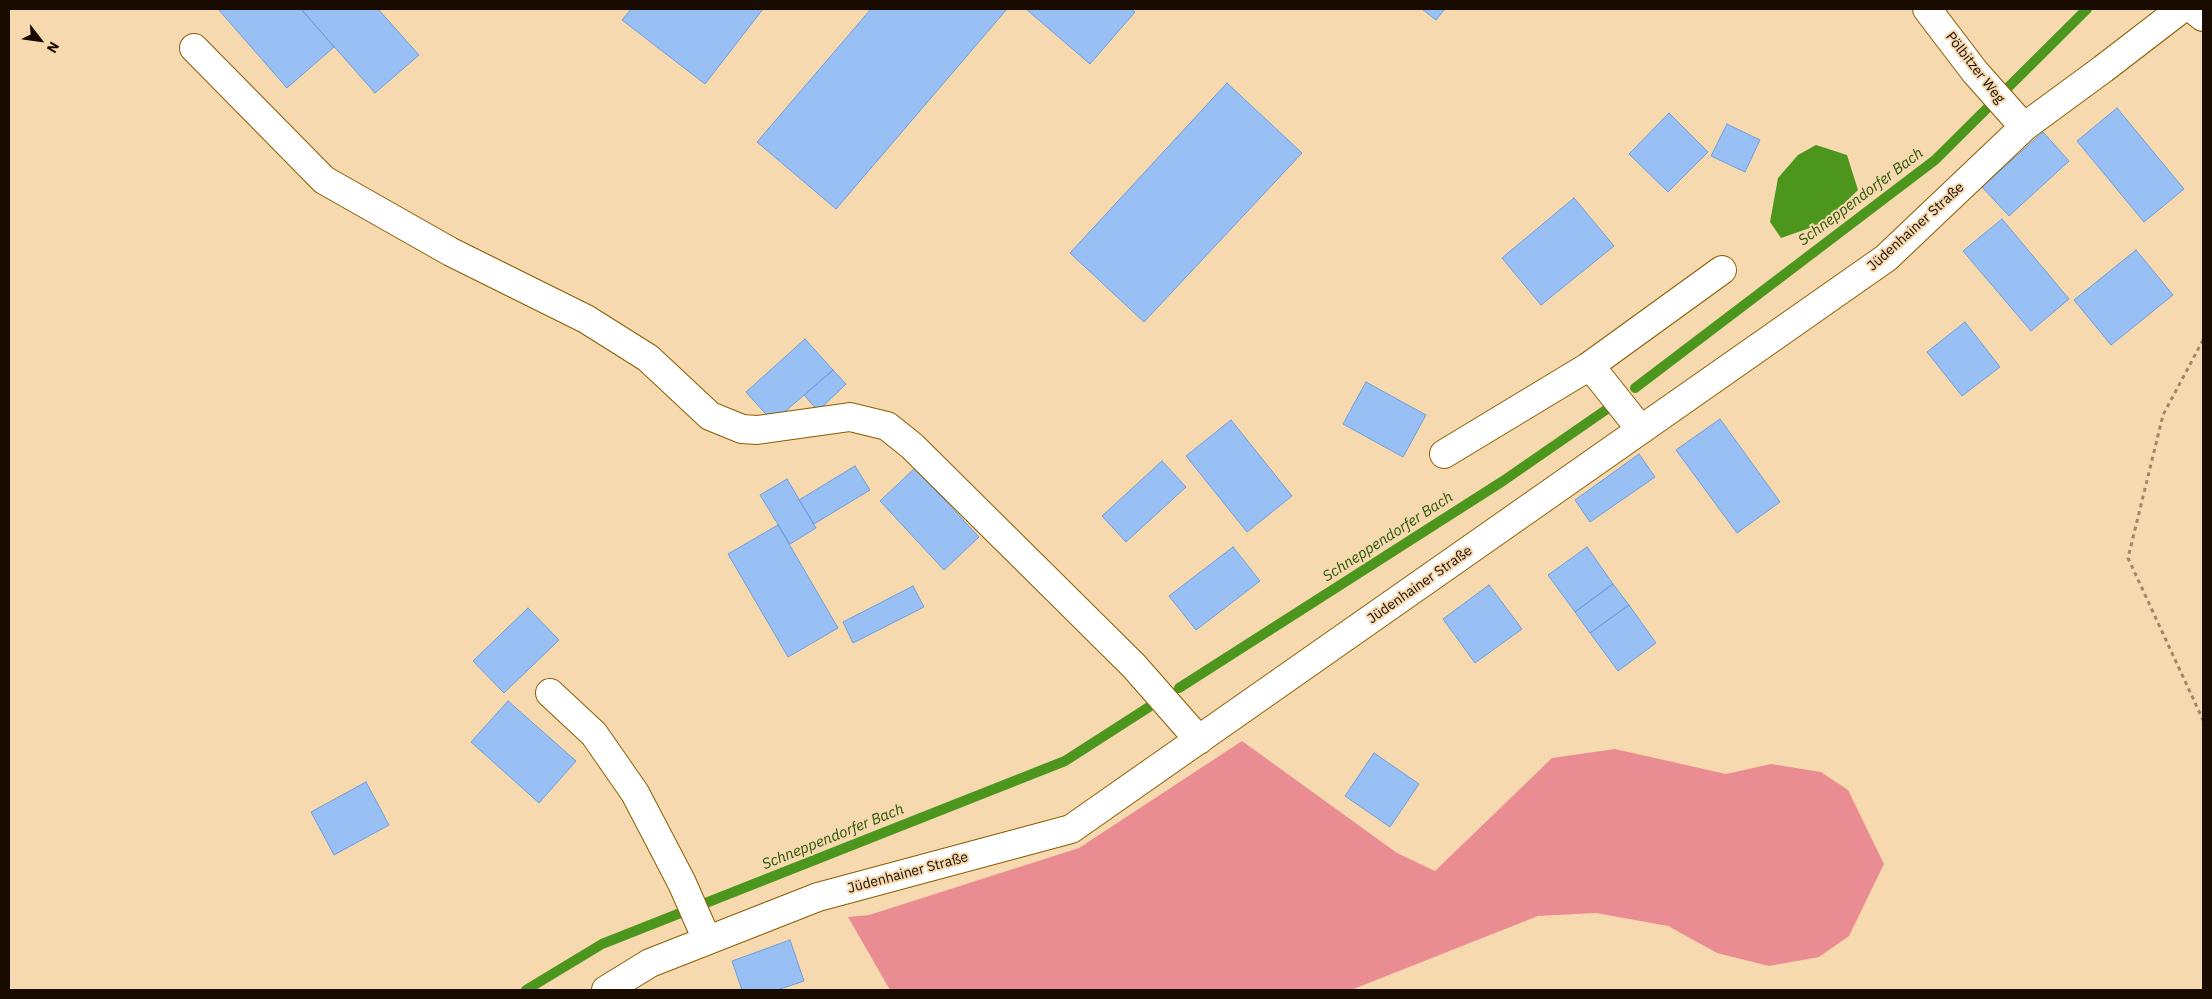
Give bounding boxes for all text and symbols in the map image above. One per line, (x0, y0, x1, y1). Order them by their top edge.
north arrow (15, 15, 65, 65)
street label: Pölbitzer Weg (1942, 29, 2008, 107)
text: N (43, 39, 63, 56)
water label: Schneppendorfer Bach (1795, 144, 1927, 250)
street label: Jüdenhainer Straße (1864, 179, 1968, 275)
water label: Schneppendorfer Bach (1320, 488, 1456, 586)
street label: Jüdenhainer Straße (1364, 543, 1476, 627)
water label: Schneppendorfer Bach (759, 800, 907, 874)
street label: Jüdenhainer Straße (846, 849, 970, 897)

